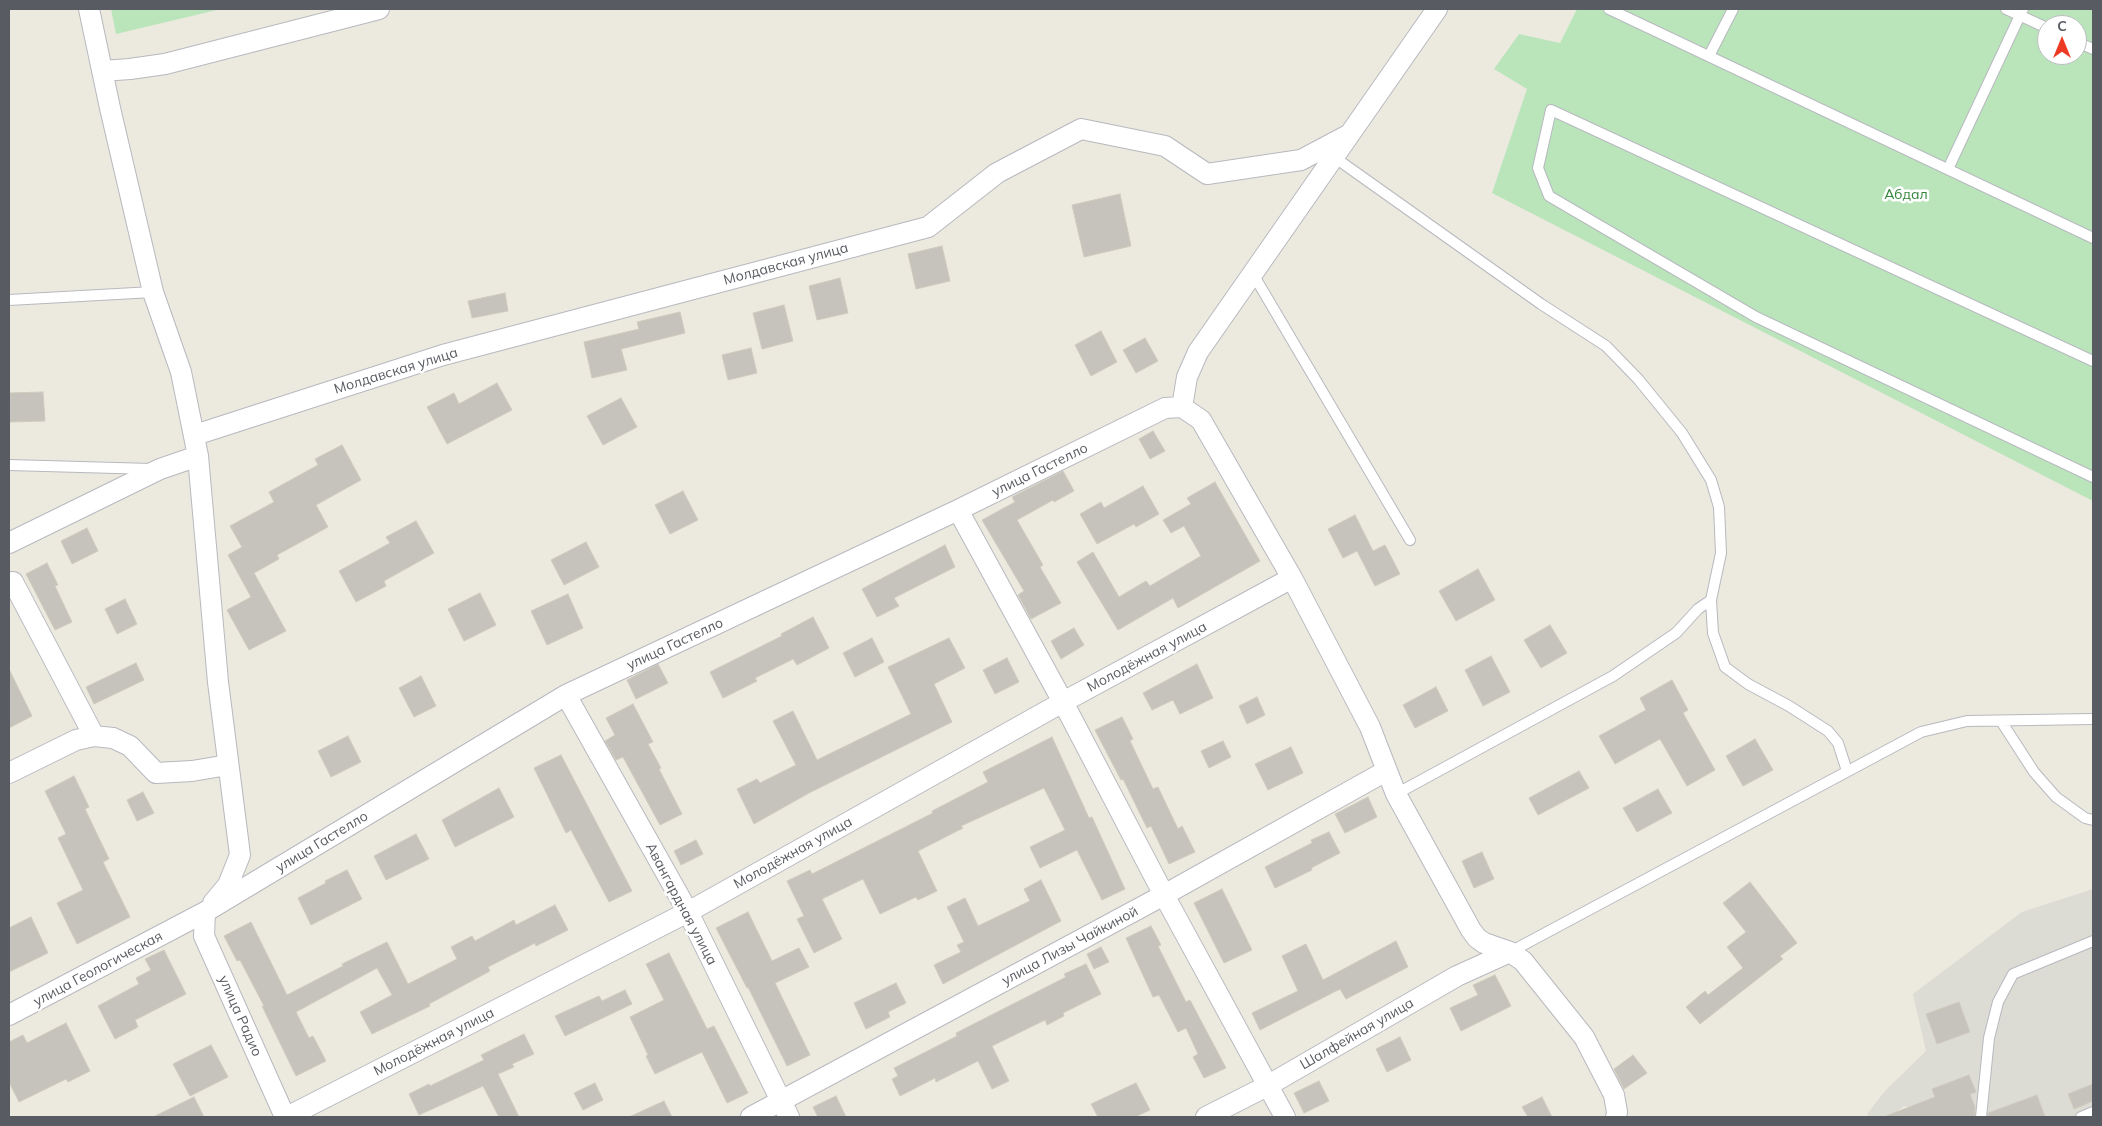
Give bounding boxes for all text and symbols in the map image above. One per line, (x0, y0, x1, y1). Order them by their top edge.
north arrow (2037, 15, 2087, 65)
text: С (2057, 17, 2067, 35)
park label: Абдал (1884, 187, 1928, 203)
street label: Молдавская улица (722, 239, 850, 289)
street label: Молдавская улица (332, 344, 460, 398)
street label: улица Гастелло (989, 440, 1091, 500)
street label: улица Гастелло (624, 614, 726, 674)
street label: Молодёжная улица (1084, 618, 1210, 696)
street label: улица Гастелло (273, 808, 371, 876)
street label: Молодёжная улица (731, 813, 855, 893)
street label: Авангардная улица (642, 840, 720, 968)
street label: улица Лизы Чайкиной (999, 903, 1141, 989)
street label: улица Геологическая (31, 928, 165, 1010)
street label: улица Радио (215, 973, 265, 1059)
street label: Шалфейная улица (1297, 995, 1417, 1073)
street label: Молодёжная улица (371, 1004, 497, 1080)

